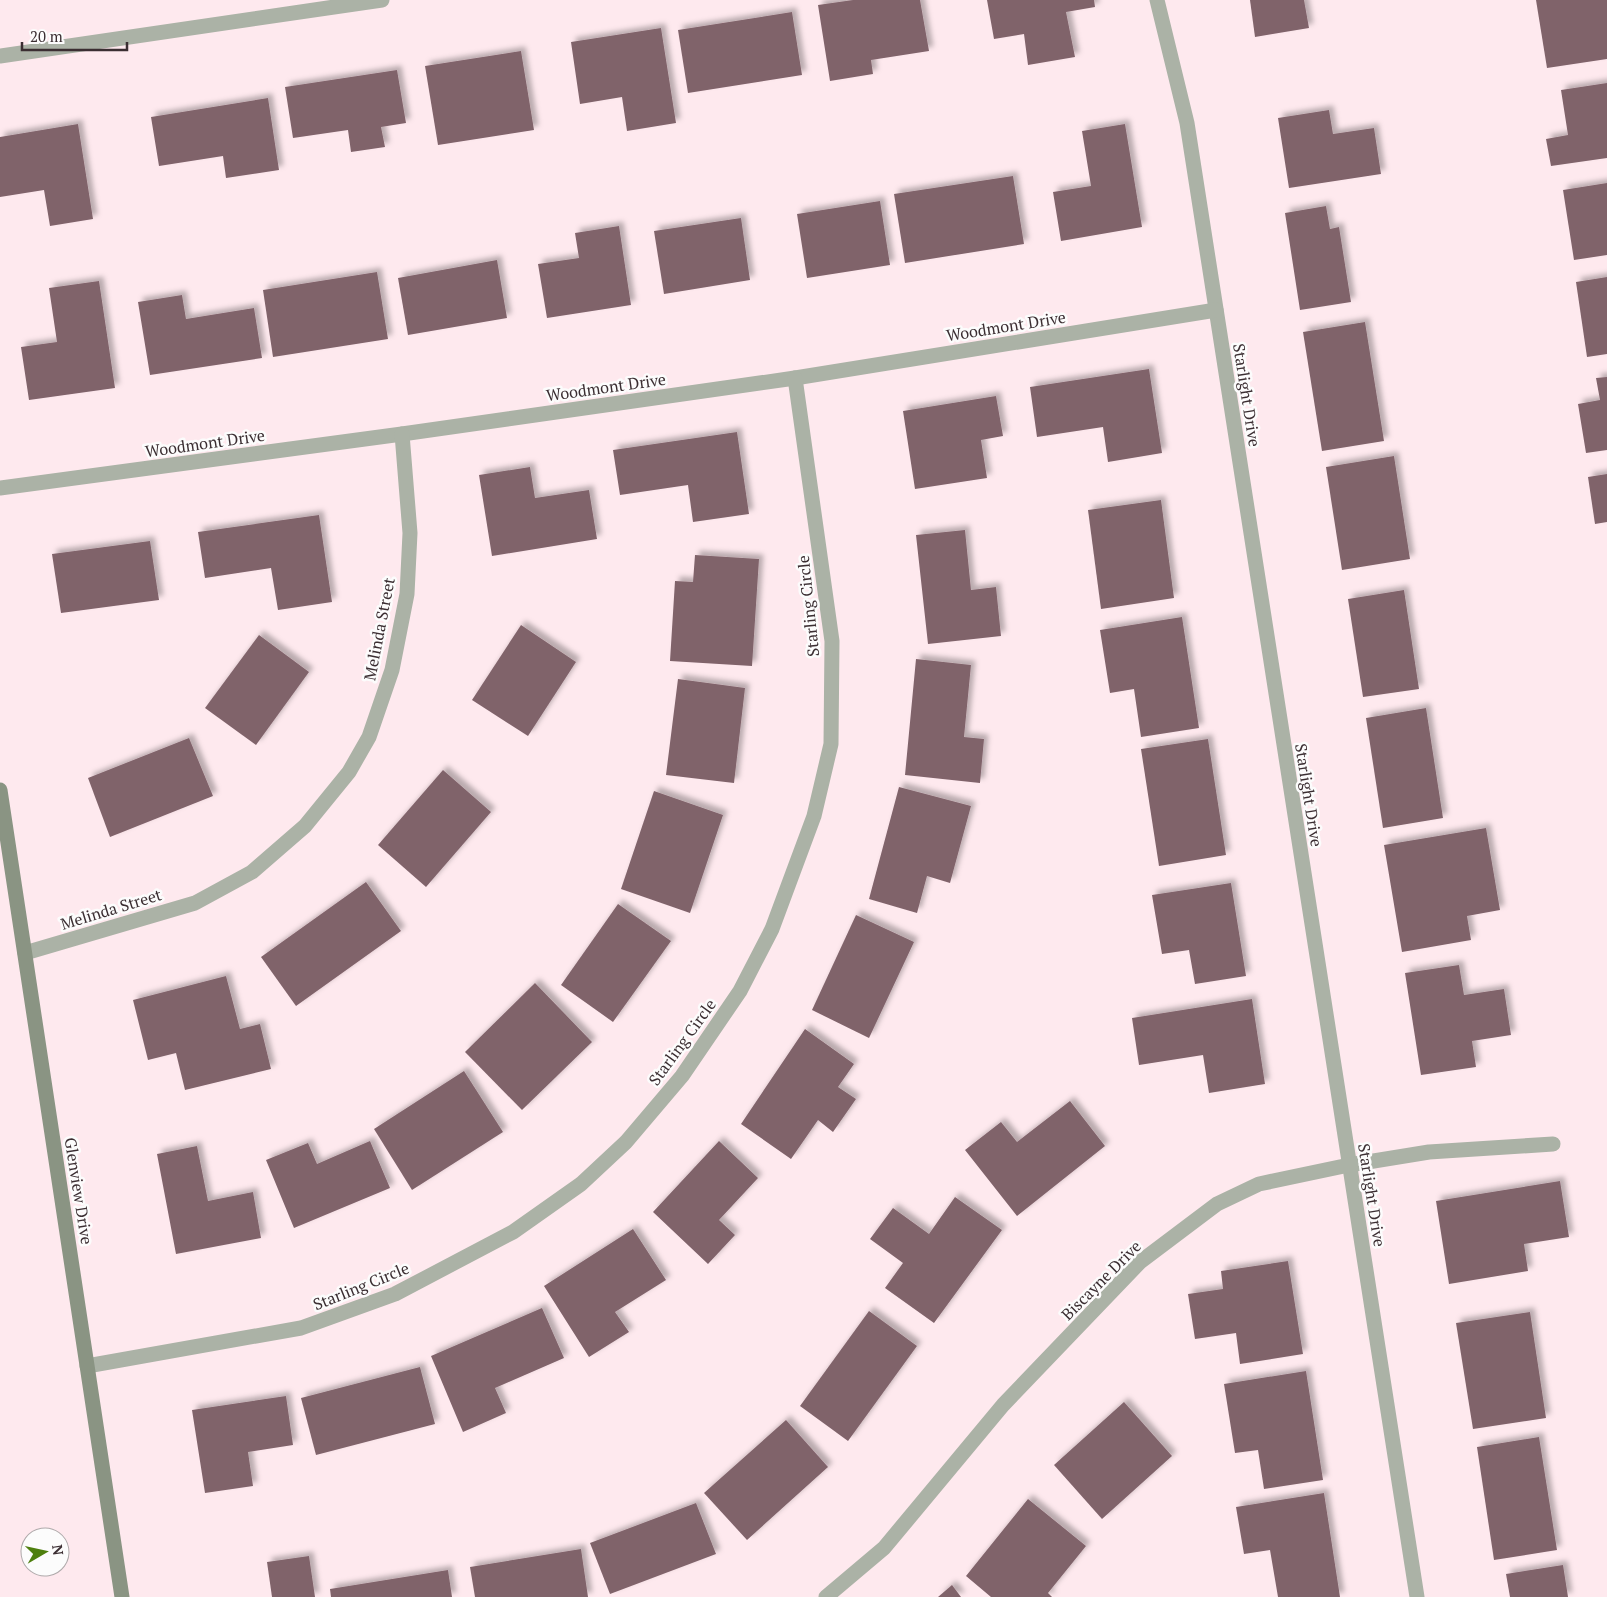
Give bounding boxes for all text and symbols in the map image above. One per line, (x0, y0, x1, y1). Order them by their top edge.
scale bar (22, 20, 128, 52)
text: 20 m (30, 26, 63, 46)
street label: Woodmont Drive (945, 306, 1067, 346)
street label: Starlight Drive (1228, 342, 1266, 448)
street label: Woodmont Drive (545, 368, 667, 406)
street label: Woodmont Drive (144, 424, 266, 462)
street label: Starling Circle (792, 554, 824, 658)
street label: Melinda Street (358, 576, 400, 682)
street label: Starlight Drive (1290, 742, 1328, 848)
street label: Melinda Street (58, 883, 164, 935)
street label: Starling Circle (643, 994, 721, 1090)
street label: Glenview Drive (60, 1136, 98, 1246)
street label: Starlight Drive (1353, 1142, 1391, 1248)
street label: Biscayne Drive (1056, 1235, 1146, 1325)
street label: Starling Circle (310, 1257, 412, 1315)
north arrow (20, 1527, 70, 1577)
text: N (48, 1543, 69, 1557)

